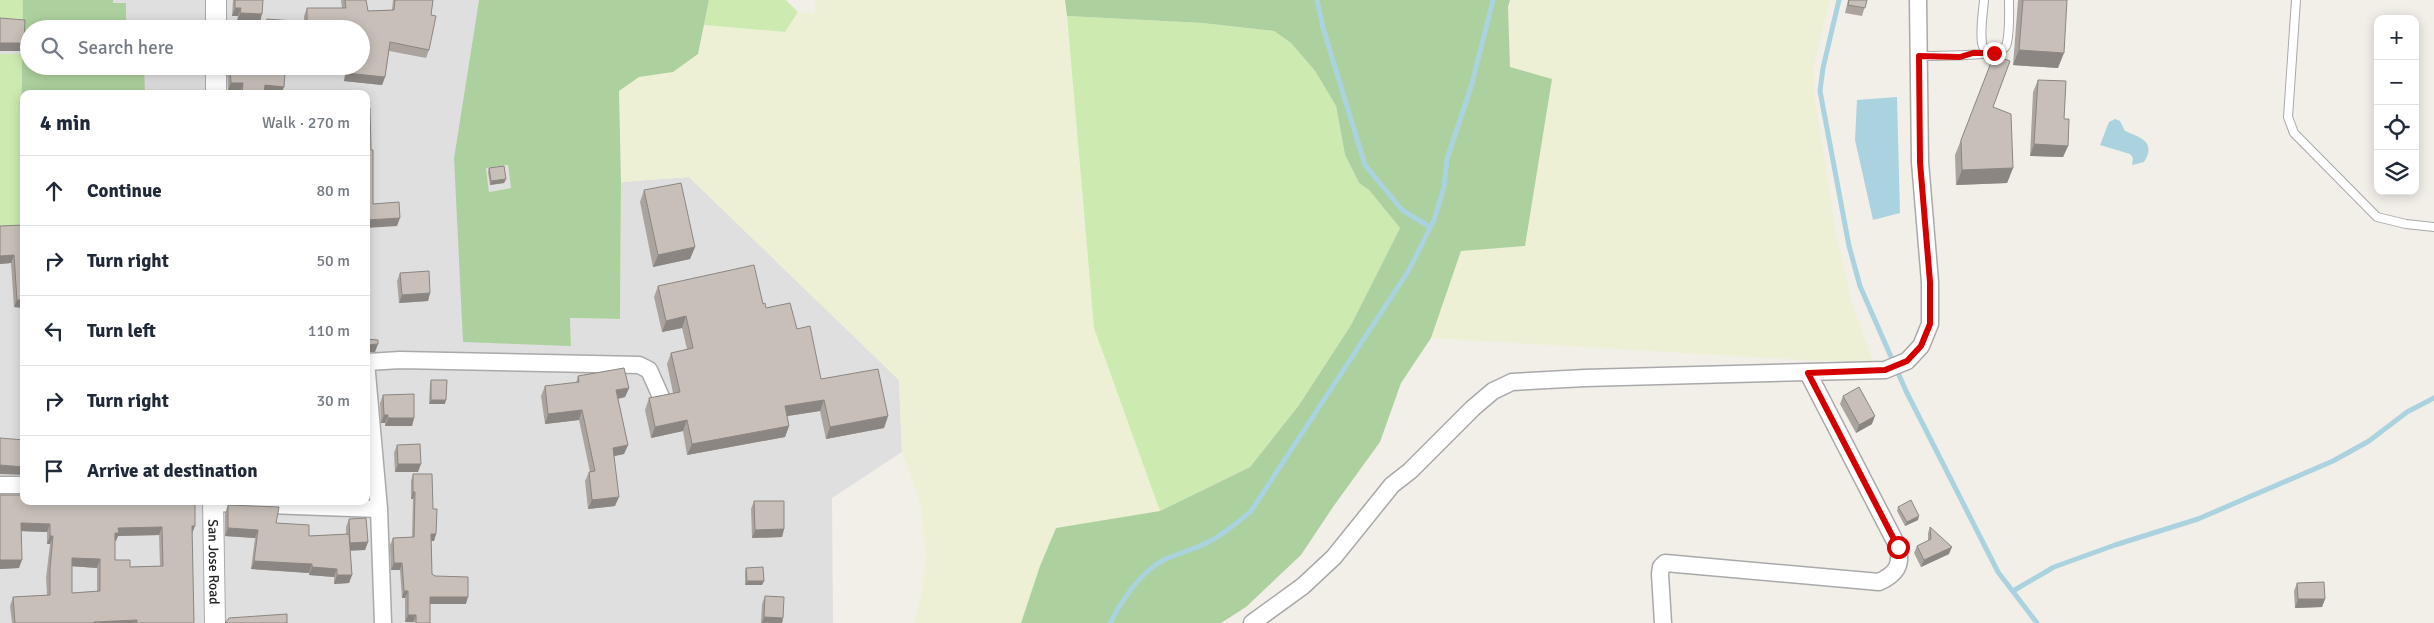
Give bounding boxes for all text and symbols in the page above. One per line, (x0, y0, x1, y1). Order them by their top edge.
map controls (2374, 15, 2419, 195)
button: + (2374, 15, 2419, 60)
search box (20, 20, 370, 75)
icon: search (38, 34, 66, 62)
text: Search here (78, 36, 174, 60)
route end (1983, 42, 2006, 65)
button: − (2374, 60, 2419, 105)
button: locate (2374, 105, 2419, 150)
text: 4 min (40, 110, 91, 136)
text: Walk · 270 m (262, 113, 350, 133)
button: layers (2374, 150, 2419, 195)
icon: ahead (40, 177, 68, 205)
text: Continue (87, 179, 162, 203)
text: 80 m (316, 181, 350, 201)
icon: right (40, 247, 68, 275)
text: Turn right (87, 249, 169, 273)
text: 50 m (316, 251, 350, 271)
icon: left (40, 317, 68, 345)
text: Turn left (87, 319, 156, 343)
text: 110 m (308, 321, 350, 341)
icon: right (40, 387, 68, 415)
text: Turn right (87, 389, 169, 413)
text: 30 m (316, 391, 350, 411)
icon: arrive (40, 457, 68, 485)
text: Arrive at destination (87, 459, 258, 483)
street label: San Jose Road (204, 519, 223, 605)
route start (1887, 536, 1910, 559)

